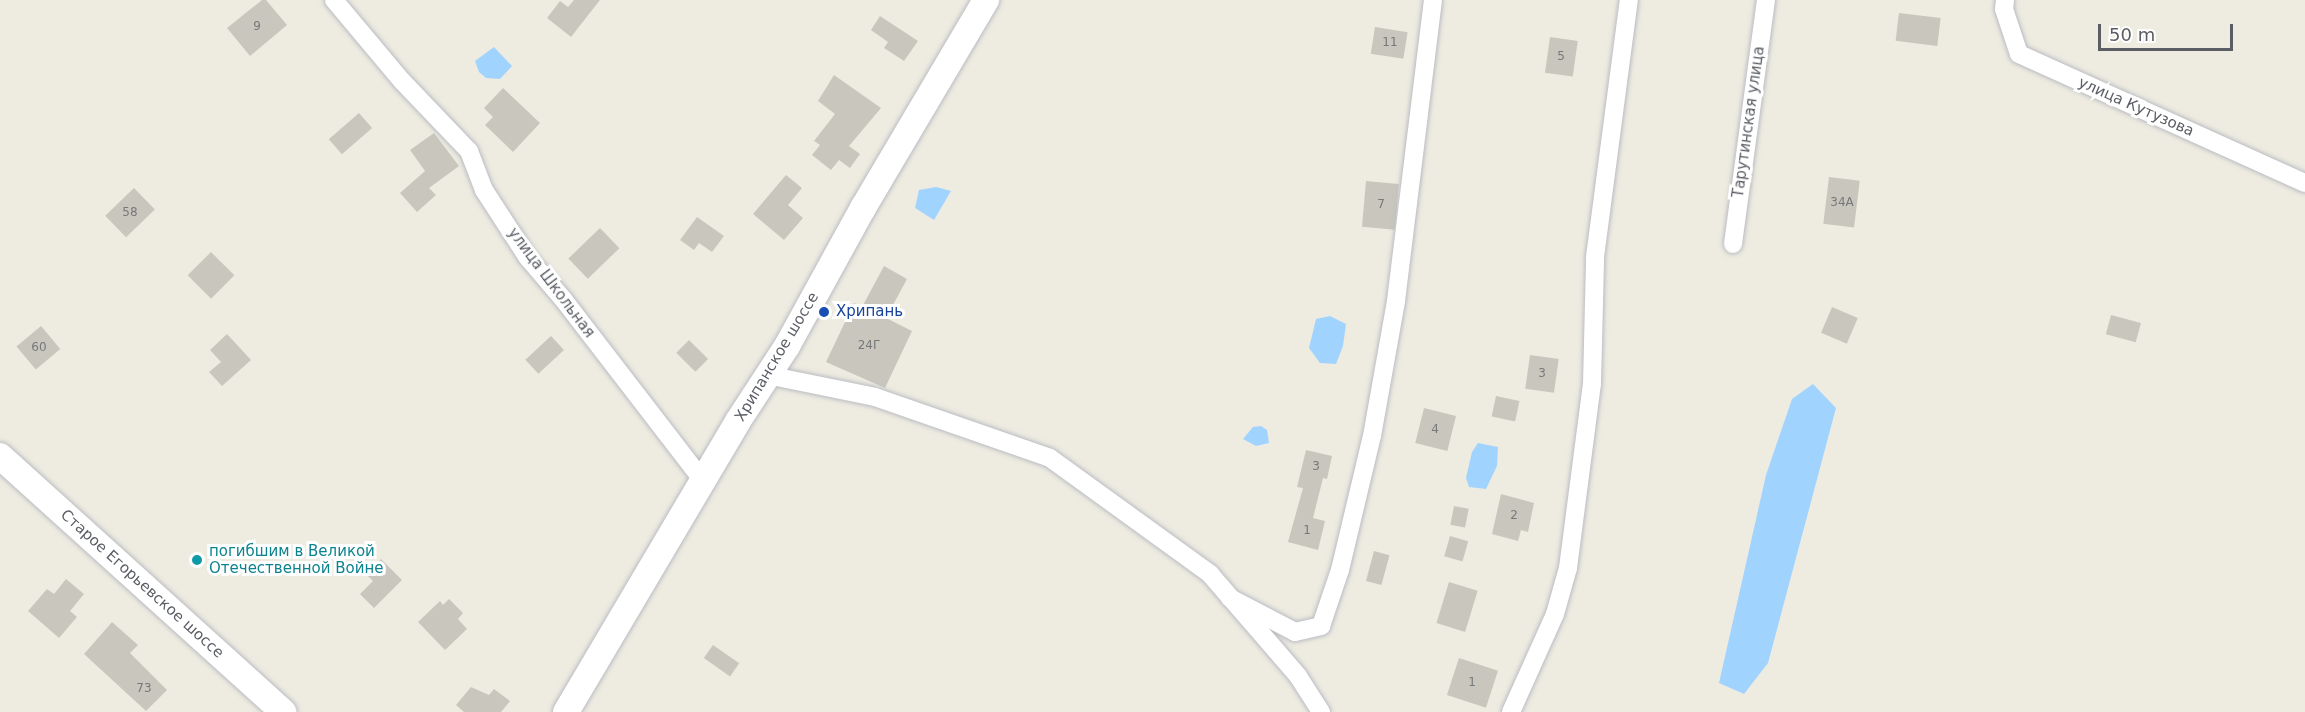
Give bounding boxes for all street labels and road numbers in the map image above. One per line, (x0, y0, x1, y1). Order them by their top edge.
street label: Тарутинская улица (1729, 45, 1769, 199)
street label: улица Кутузова (2075, 73, 2197, 141)
street label: улица Школьная (504, 224, 598, 342)
street label: Хрипанское шоссе (731, 289, 823, 425)
street label: Старое Егорьевское шоссе (57, 506, 227, 662)

